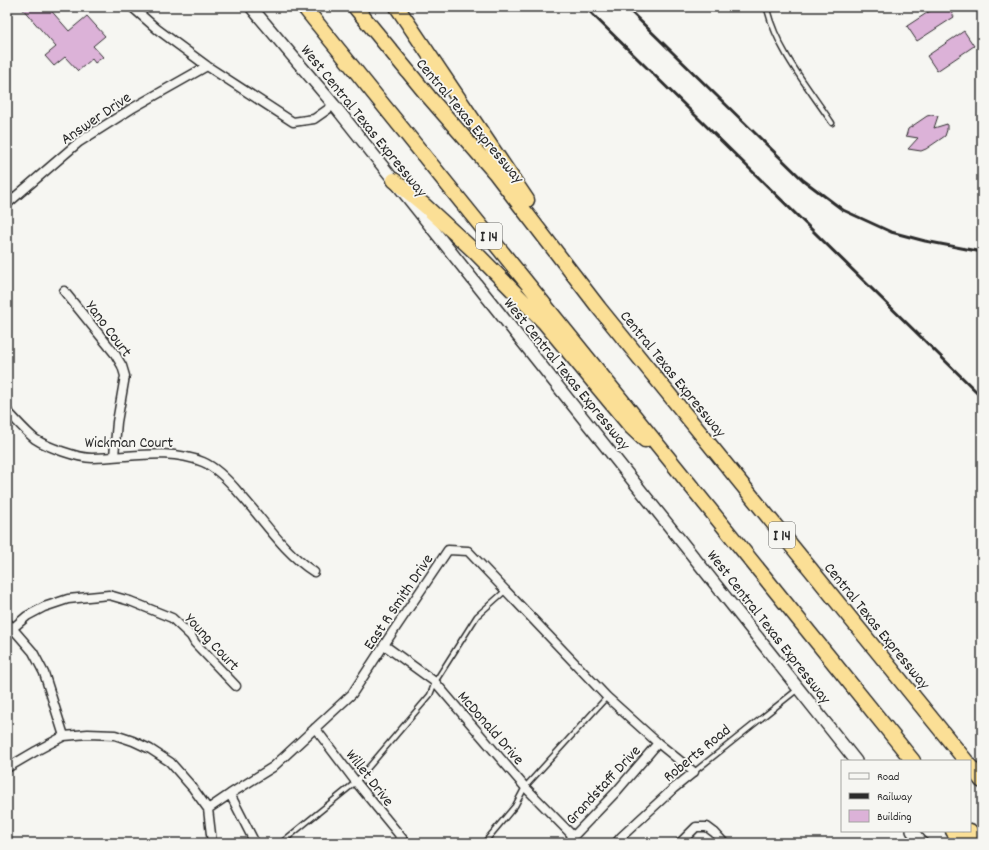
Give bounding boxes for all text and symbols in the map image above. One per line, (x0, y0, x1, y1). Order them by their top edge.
street label: West Central Texas Expressway (294, 40, 432, 203)
street label: Central Texas Expressway (410, 54, 529, 190)
street label: Answer Drive (57, 87, 136, 151)
road number: I 14 (476, 223, 502, 249)
street label: West Central Texas Expressway (497, 293, 635, 456)
street label: Yano Court (79, 297, 137, 363)
street label: Central Texas Expressway (613, 306, 731, 444)
street label: Wickman Court (85, 432, 173, 455)
road number: I 14 (769, 522, 795, 548)
street label: West Central Texas Expressway (700, 545, 836, 710)
street label: East R Smith Drive (358, 550, 440, 655)
street label: Central Texas Expressway (817, 558, 935, 696)
street label: Young Court (178, 609, 244, 677)
street label: McDonald Drive (451, 686, 529, 771)
street label: Roberts Road (659, 720, 736, 788)
street label: Grandstaff Drive (561, 741, 647, 831)
street label: Willet Drive (339, 745, 399, 812)
legend (841, 760, 971, 832)
text: Road (877, 769, 899, 786)
text: Railway (877, 789, 913, 806)
text: Building (877, 809, 912, 826)

